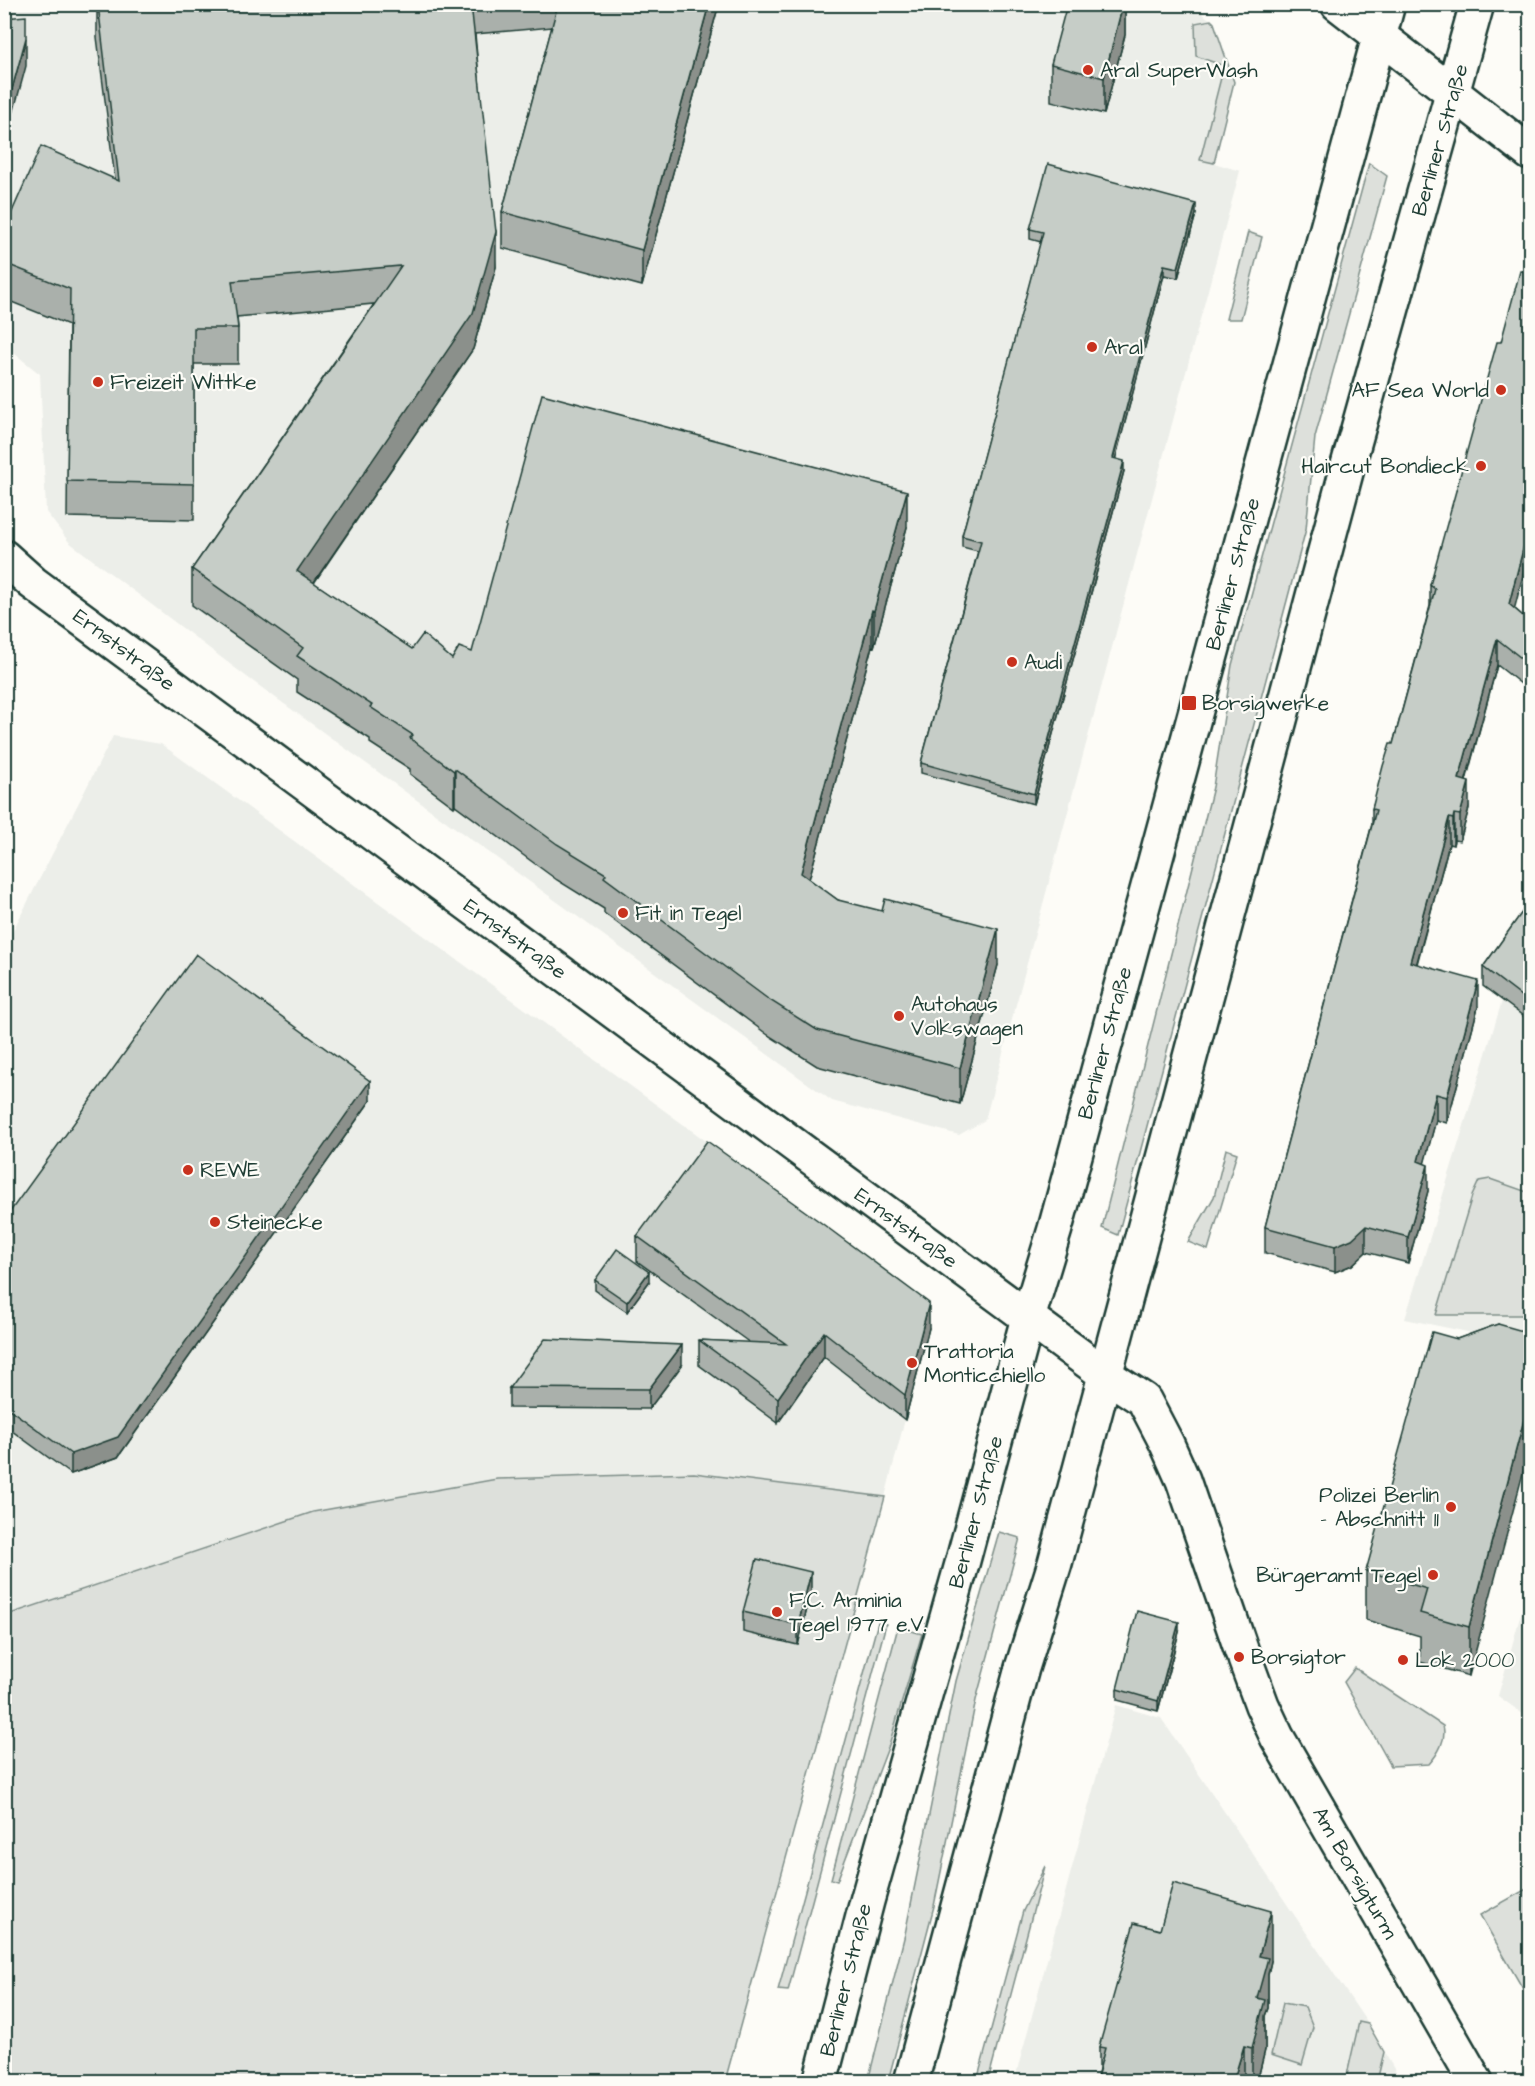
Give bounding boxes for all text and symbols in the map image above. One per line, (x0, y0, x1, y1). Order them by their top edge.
place label: Aral SuperWash (1100, 56, 1258, 86)
street label: Berliner Straße (1404, 61, 1476, 219)
marker: Aral SuperWash (1081, 63, 1095, 77)
place label: Aral (1104, 333, 1143, 362)
marker: Aral (1085, 340, 1099, 354)
place label: Freizeit Wittke (110, 368, 257, 397)
marker: Freizeit Wittke (91, 375, 105, 389)
place label: AF Sea World (1351, 376, 1489, 405)
marker: AF Sea World (1494, 383, 1508, 397)
place label: Haircut Bondieck (1301, 452, 1469, 481)
marker: Haircut Bondieck (1474, 459, 1488, 473)
street label: Berliner Straße (1199, 495, 1267, 653)
street label: Ernststraße (67, 602, 181, 698)
place label: Audi (1024, 648, 1062, 677)
marker: Audi (1005, 655, 1019, 669)
place label: Borsigwerke (1202, 689, 1329, 720)
marker: Borsigwerke (1180, 694, 1198, 712)
street label: Ernststraße (457, 892, 573, 986)
place label: Fit in Tegel (635, 899, 742, 930)
marker: Fit in Tegel (616, 906, 630, 920)
street label: Berliner Straße (1071, 964, 1139, 1122)
place label: Autohaus Volkswagen (911, 990, 1023, 1045)
marker: Autohaus Volkswagen (892, 1009, 906, 1023)
place label: REWE (200, 1156, 260, 1185)
marker: REWE (181, 1163, 195, 1177)
street label: Ernststraße (848, 1181, 964, 1275)
place label: Steinecke (227, 1208, 323, 1237)
marker: Steinecke (208, 1215, 222, 1229)
place label: Trattoria Monticchiello (924, 1337, 1045, 1390)
marker: Trattoria Monticchiello (905, 1356, 919, 1370)
street label: Berliner Straße (942, 1433, 1010, 1591)
place label: Polizei Berlin – Abschnitt 11 (1319, 1481, 1439, 1534)
marker: Polizei Berlin – Abschnitt 11 (1444, 1500, 1458, 1514)
place label: Bürgeramt Tegel (1256, 1561, 1421, 1592)
marker: Bürgeramt Tegel (1426, 1568, 1440, 1582)
place label: F.C. Arminia Tegel 1977 e.V. (789, 1586, 927, 1641)
marker: F.C. Arminia Tegel 1977 e.V. (770, 1605, 784, 1619)
place label: Borsigtor (1251, 1643, 1346, 1674)
place label: Lok 2000 (1415, 1646, 1514, 1675)
marker: Borsigtor (1232, 1650, 1246, 1664)
marker: Lok 2000 (1396, 1653, 1410, 1667)
street label: Am Borsigturm (1304, 1802, 1405, 1946)
street label: Berliner Straße (813, 1900, 879, 2060)

